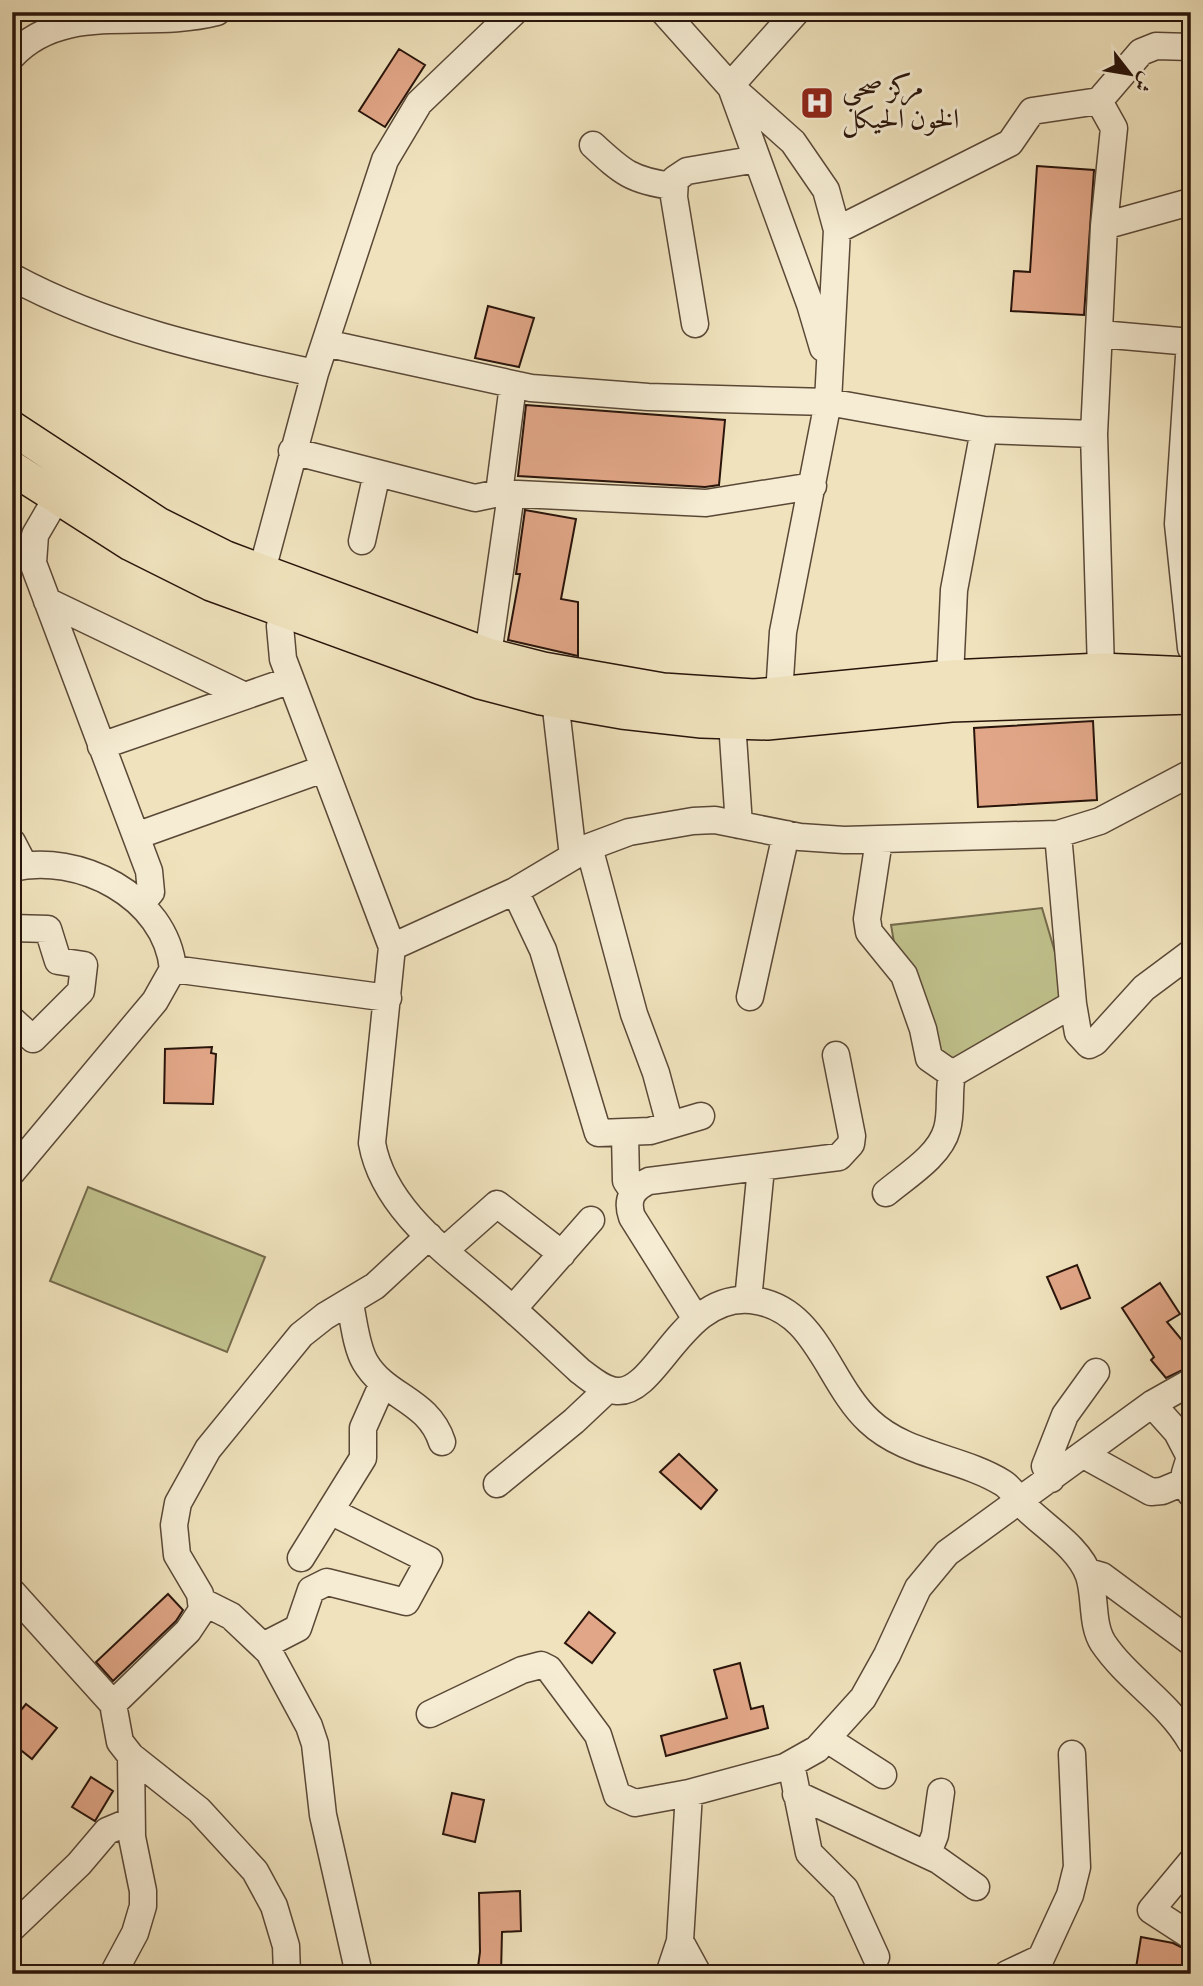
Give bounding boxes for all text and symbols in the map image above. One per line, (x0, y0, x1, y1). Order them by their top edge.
north arrow (1094, 38, 1164, 108)
text: ش (1128, 67, 1160, 97)
place label: مركز صحي الخون الحيكل (842, 68, 959, 138)
hospital icon: مركز صحي الخون الحيكل (798, 84, 836, 122)

